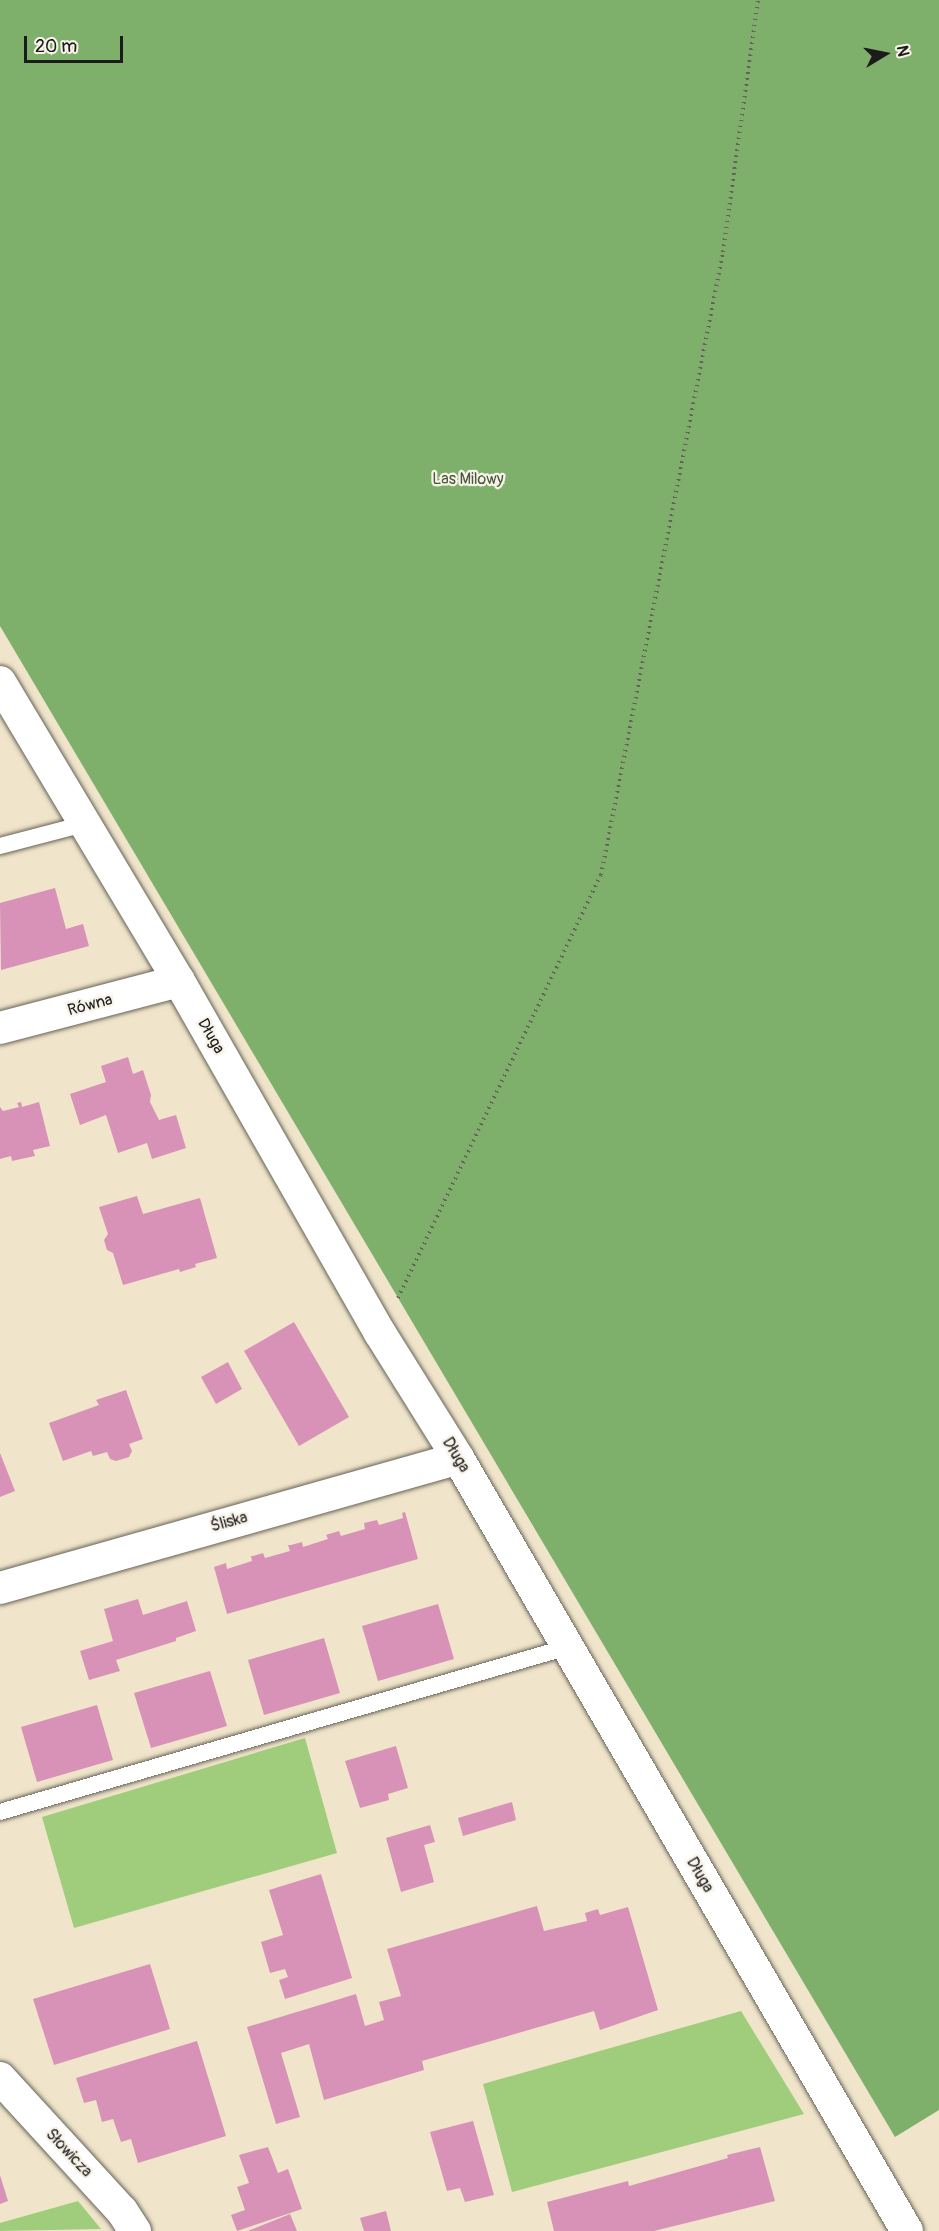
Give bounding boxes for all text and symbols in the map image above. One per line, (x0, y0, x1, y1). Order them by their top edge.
scale bar (27, 24, 126, 62)
north arrow (855, 24, 915, 84)
text: 20 m (35, 35, 77, 58)
text: N (892, 44, 914, 58)
park label: Las Milowy (432, 469, 504, 489)
street label: Równa (66, 990, 114, 1020)
street label: Długa (193, 1015, 229, 1057)
street label: Długa (438, 1434, 474, 1476)
street label: Śliska (208, 1508, 250, 1536)
street label: Długa (682, 1854, 718, 1896)
street label: Słowicza (42, 2125, 96, 2181)

